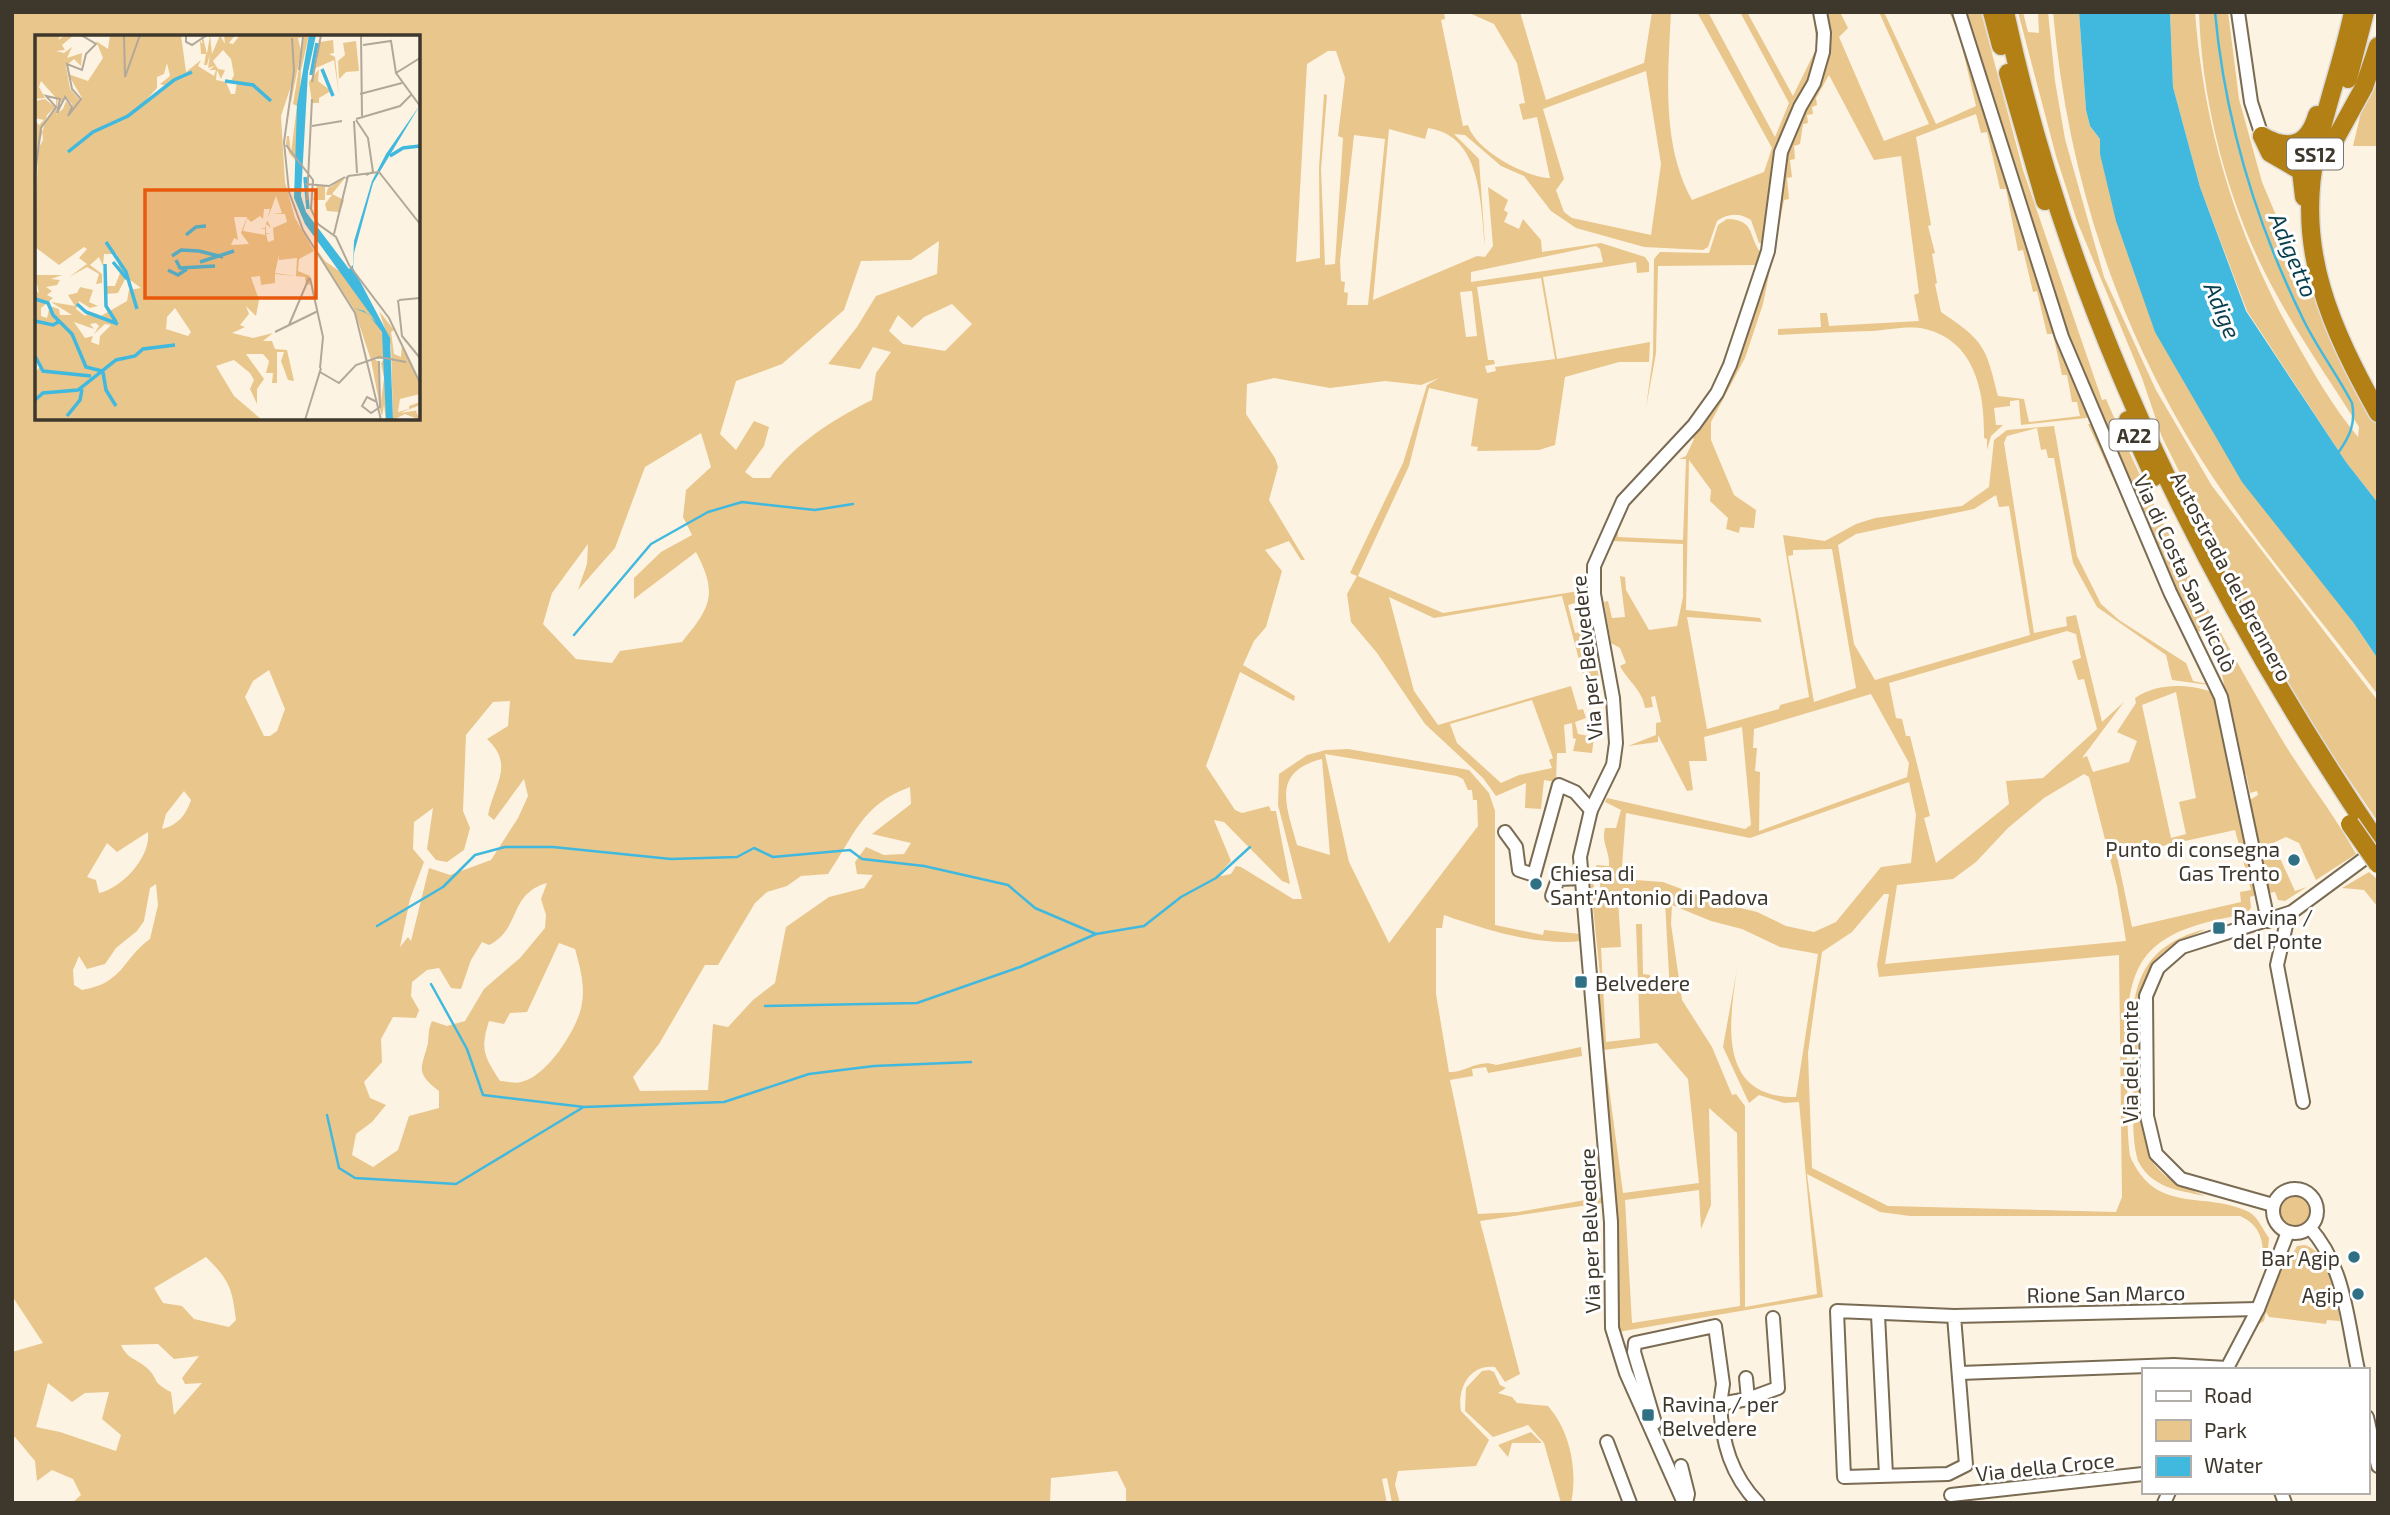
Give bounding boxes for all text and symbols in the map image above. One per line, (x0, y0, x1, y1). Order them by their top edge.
inset map (35, 35, 420, 420)
road number: SS12 (2287, 138, 2343, 170)
water label: Adigetto (2263, 208, 2324, 301)
water label: Adige (2198, 277, 2247, 342)
road number: A22 (2110, 420, 2158, 450)
street label: Autostrada del Brennero (2166, 467, 2298, 685)
street label: Via di Costa San Nicolò (2129, 470, 2243, 676)
street label: Via per Belvedere (1565, 574, 1607, 742)
place label: Punto di consegna Gas Trento (2105, 836, 2280, 885)
marker: Punto di consegna Gas Trento (2286, 852, 2302, 868)
place label: Chiesa di Sant'Antonio di Padova (1550, 860, 1768, 909)
marker: Chiesa di Sant'Antonio di Padova (1528, 876, 1544, 892)
place label: Ravina / del Ponte (2233, 904, 2322, 953)
marker: Ravina / del Ponte (2211, 920, 2227, 936)
place label: Belvedere (1595, 970, 1690, 995)
marker: Belvedere (1573, 974, 1589, 990)
street label: Via del Ponte (2117, 1000, 2142, 1124)
street label: Via per Belvedere (1574, 1148, 1604, 1314)
place label: Bar Agip (2261, 1245, 2340, 1270)
marker: Bar Agip (2346, 1249, 2362, 1265)
street label: Rione San Marco (2026, 1279, 2186, 1307)
place label: Agip (2302, 1282, 2344, 1307)
marker: Agip (2350, 1286, 2366, 1302)
legend (2142, 1368, 2369, 1494)
text: Road (2204, 1382, 2252, 1407)
place label: Ravina / per Belvedere (1662, 1391, 1779, 1440)
marker: Ravina / per Belvedere (1640, 1407, 1656, 1423)
text: Park (2204, 1417, 2247, 1442)
street label: Via della Croce (1974, 1446, 2116, 1486)
text: Water (2204, 1452, 2263, 1477)

